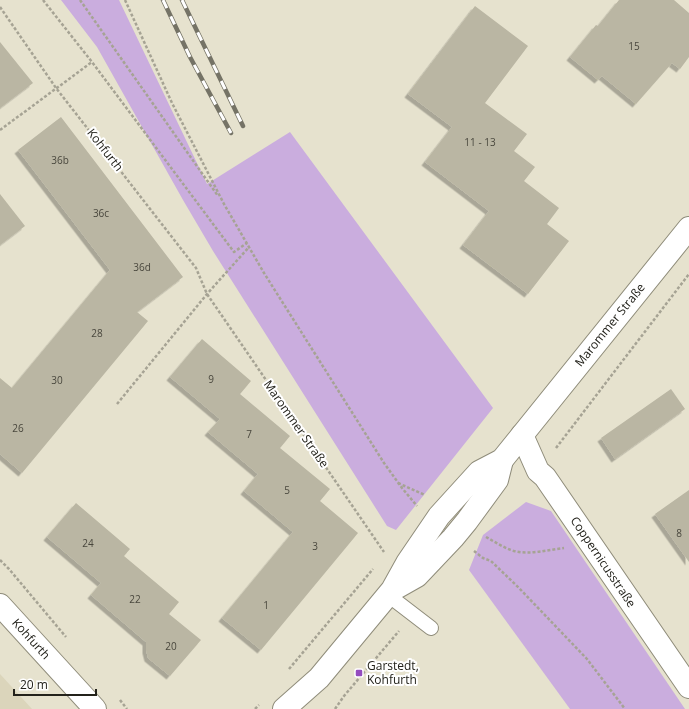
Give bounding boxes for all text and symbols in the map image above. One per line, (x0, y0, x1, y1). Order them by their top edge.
house number: 15 (628, 39, 640, 53)
street label: Kohfurth (83, 125, 127, 175)
house number: 11 - 13 (464, 135, 496, 149)
house number: 36b (51, 153, 69, 167)
house number: 36c (93, 206, 109, 220)
house number: 36d (133, 260, 151, 274)
street label: Marommer Straße (571, 279, 649, 370)
house number: 28 (91, 326, 103, 340)
house number: 9 (208, 372, 214, 386)
house number: 30 (51, 373, 63, 387)
street label: Marommer Straße (260, 377, 333, 471)
house number: 26 (12, 421, 24, 435)
house number: 7 (246, 427, 252, 441)
house number: 5 (284, 483, 290, 497)
street label: Coppernicusstraße (567, 513, 640, 611)
house number: 8 (676, 526, 682, 540)
house number: 24 (82, 536, 94, 550)
house number: 3 (312, 539, 318, 553)
house number: 22 (129, 592, 141, 606)
house number: 1 (263, 598, 269, 612)
street label: Kohfurth (8, 614, 54, 663)
house number: 20 (165, 639, 177, 653)
place label: Garstedt, Kohfurth (367, 657, 419, 688)
marker: Garstedt, Kohfurth (354, 668, 364, 678)
scale bar (14, 671, 96, 697)
text: 20 m (20, 676, 48, 693)

